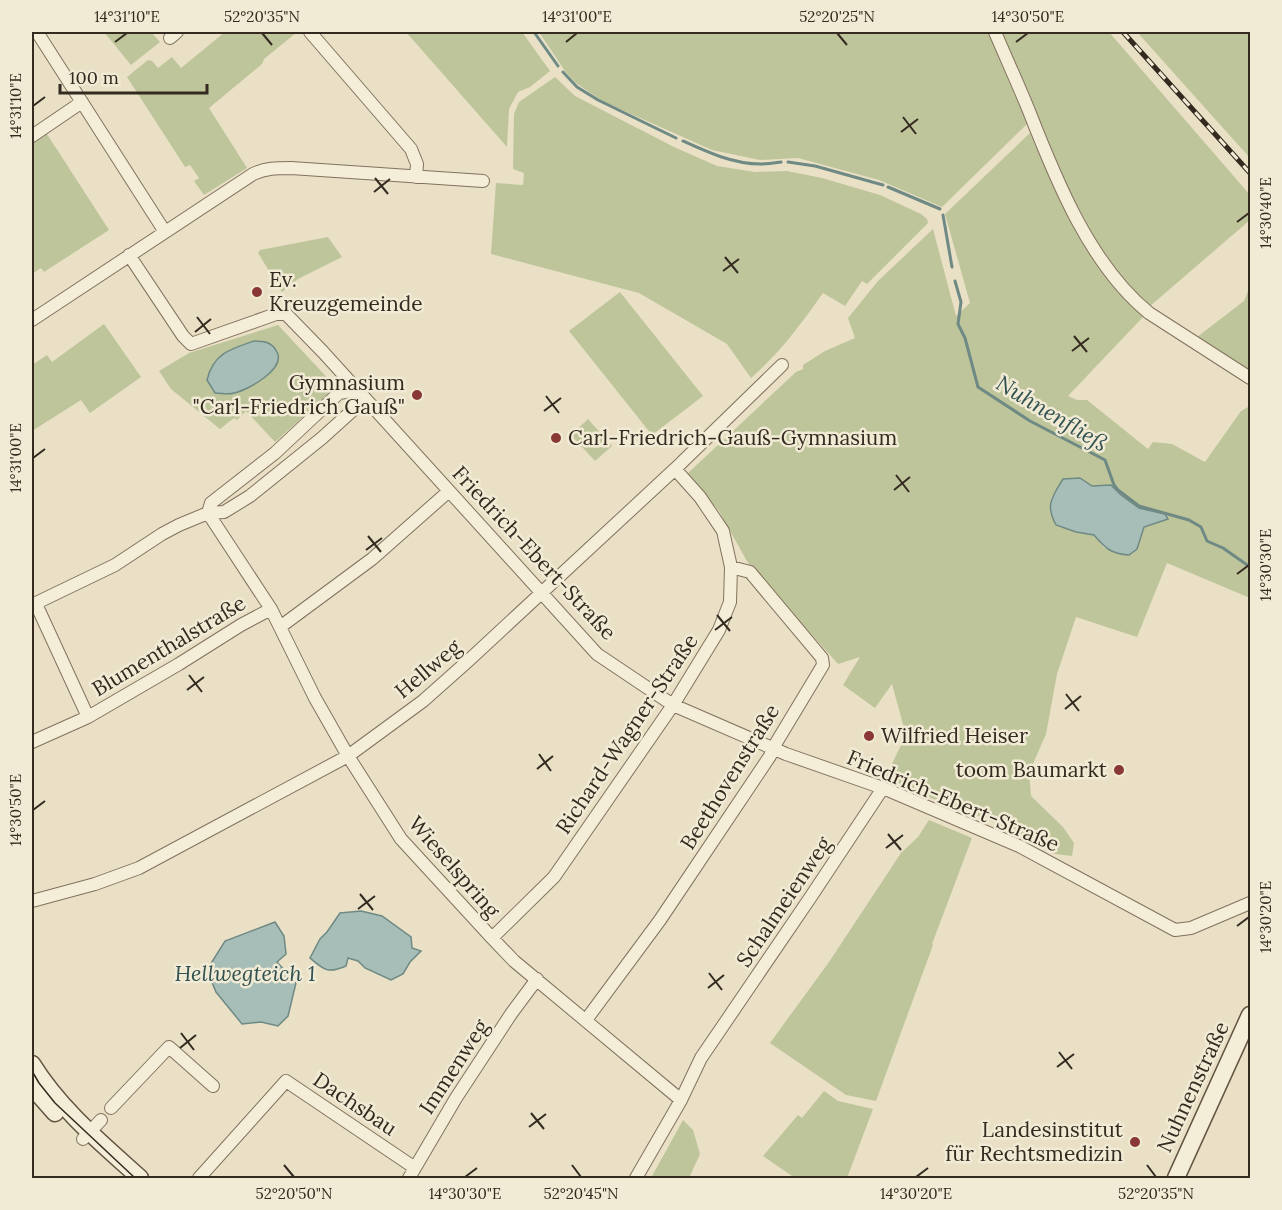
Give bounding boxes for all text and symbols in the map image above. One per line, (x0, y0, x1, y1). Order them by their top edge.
text: 14°31'10"E (94, 7, 160, 26)
text: 52°20'35"N (224, 7, 300, 26)
text: 14°31'00"E (542, 7, 612, 26)
text: 52°20'25"N (799, 7, 875, 26)
text: 14°30'50"E (992, 7, 1064, 26)
scale bar (60, 57, 207, 95)
text: 100 m (69, 66, 119, 89)
text: 14°31'10"E (6, 73, 25, 139)
text: 14°30'40"E (1256, 177, 1275, 249)
place label: Ev. Kreuzgemeinde (269, 266, 423, 317)
marker: Ev. Kreuzgemeinde (250, 285, 264, 299)
place label: Gymnasium "Carl-Friedrich Gauß" (192, 369, 405, 420)
water label: Nuhnenfließ (991, 369, 1113, 457)
marker: Gymnasium "Carl-Friedrich Gauß" (410, 388, 424, 402)
text: 14°31'00"E (6, 423, 25, 493)
place label: Carl-Friedrich-Gauß-Gymnasium (568, 424, 897, 451)
marker: Carl-Friedrich-Gauß-Gymnasium (549, 431, 563, 445)
street label: Friedrich-Ebert-Straße (447, 460, 622, 645)
text: 14°30'30"E (1256, 529, 1275, 601)
street label: Blumenthalstraße (87, 589, 250, 702)
street label: Richard-Wagner-Straße (549, 628, 704, 839)
street label: Hellweg (389, 633, 467, 704)
street label: Beethovenstraße (674, 699, 785, 854)
place label: Wilfried Heiser (881, 722, 1028, 749)
marker: Wilfried Heiser (862, 729, 876, 743)
street label: Friedrich-Ebert-Straße (843, 744, 1064, 858)
place label: toom Baumarkt (956, 756, 1108, 783)
marker: toom Baumarkt (1112, 763, 1126, 777)
text: 14°30'50"E (6, 774, 25, 846)
street label: Wieselspring (403, 810, 506, 923)
street label: Schalmeienweg (730, 831, 837, 972)
text: 14°30'20"E (1256, 881, 1275, 953)
water label: Hellwegteich 1 (174, 959, 316, 987)
street label: Immenweg (413, 1014, 494, 1119)
street label: Nuhnenstraße (1150, 1017, 1235, 1157)
street label: Dachsbau (308, 1066, 402, 1141)
place label: Landesinstitut für Rechtsmedizin (945, 1116, 1124, 1167)
marker: Landesinstitut für Rechtsmedizin (1128, 1135, 1142, 1149)
text: 52°20'50"N (256, 1184, 332, 1203)
text: 14°30'30"E (429, 1184, 501, 1203)
text: 52°20'45"N (543, 1184, 619, 1203)
text: 14°30'20"E (880, 1184, 952, 1203)
text: 52°20'35"N (1118, 1184, 1194, 1203)

